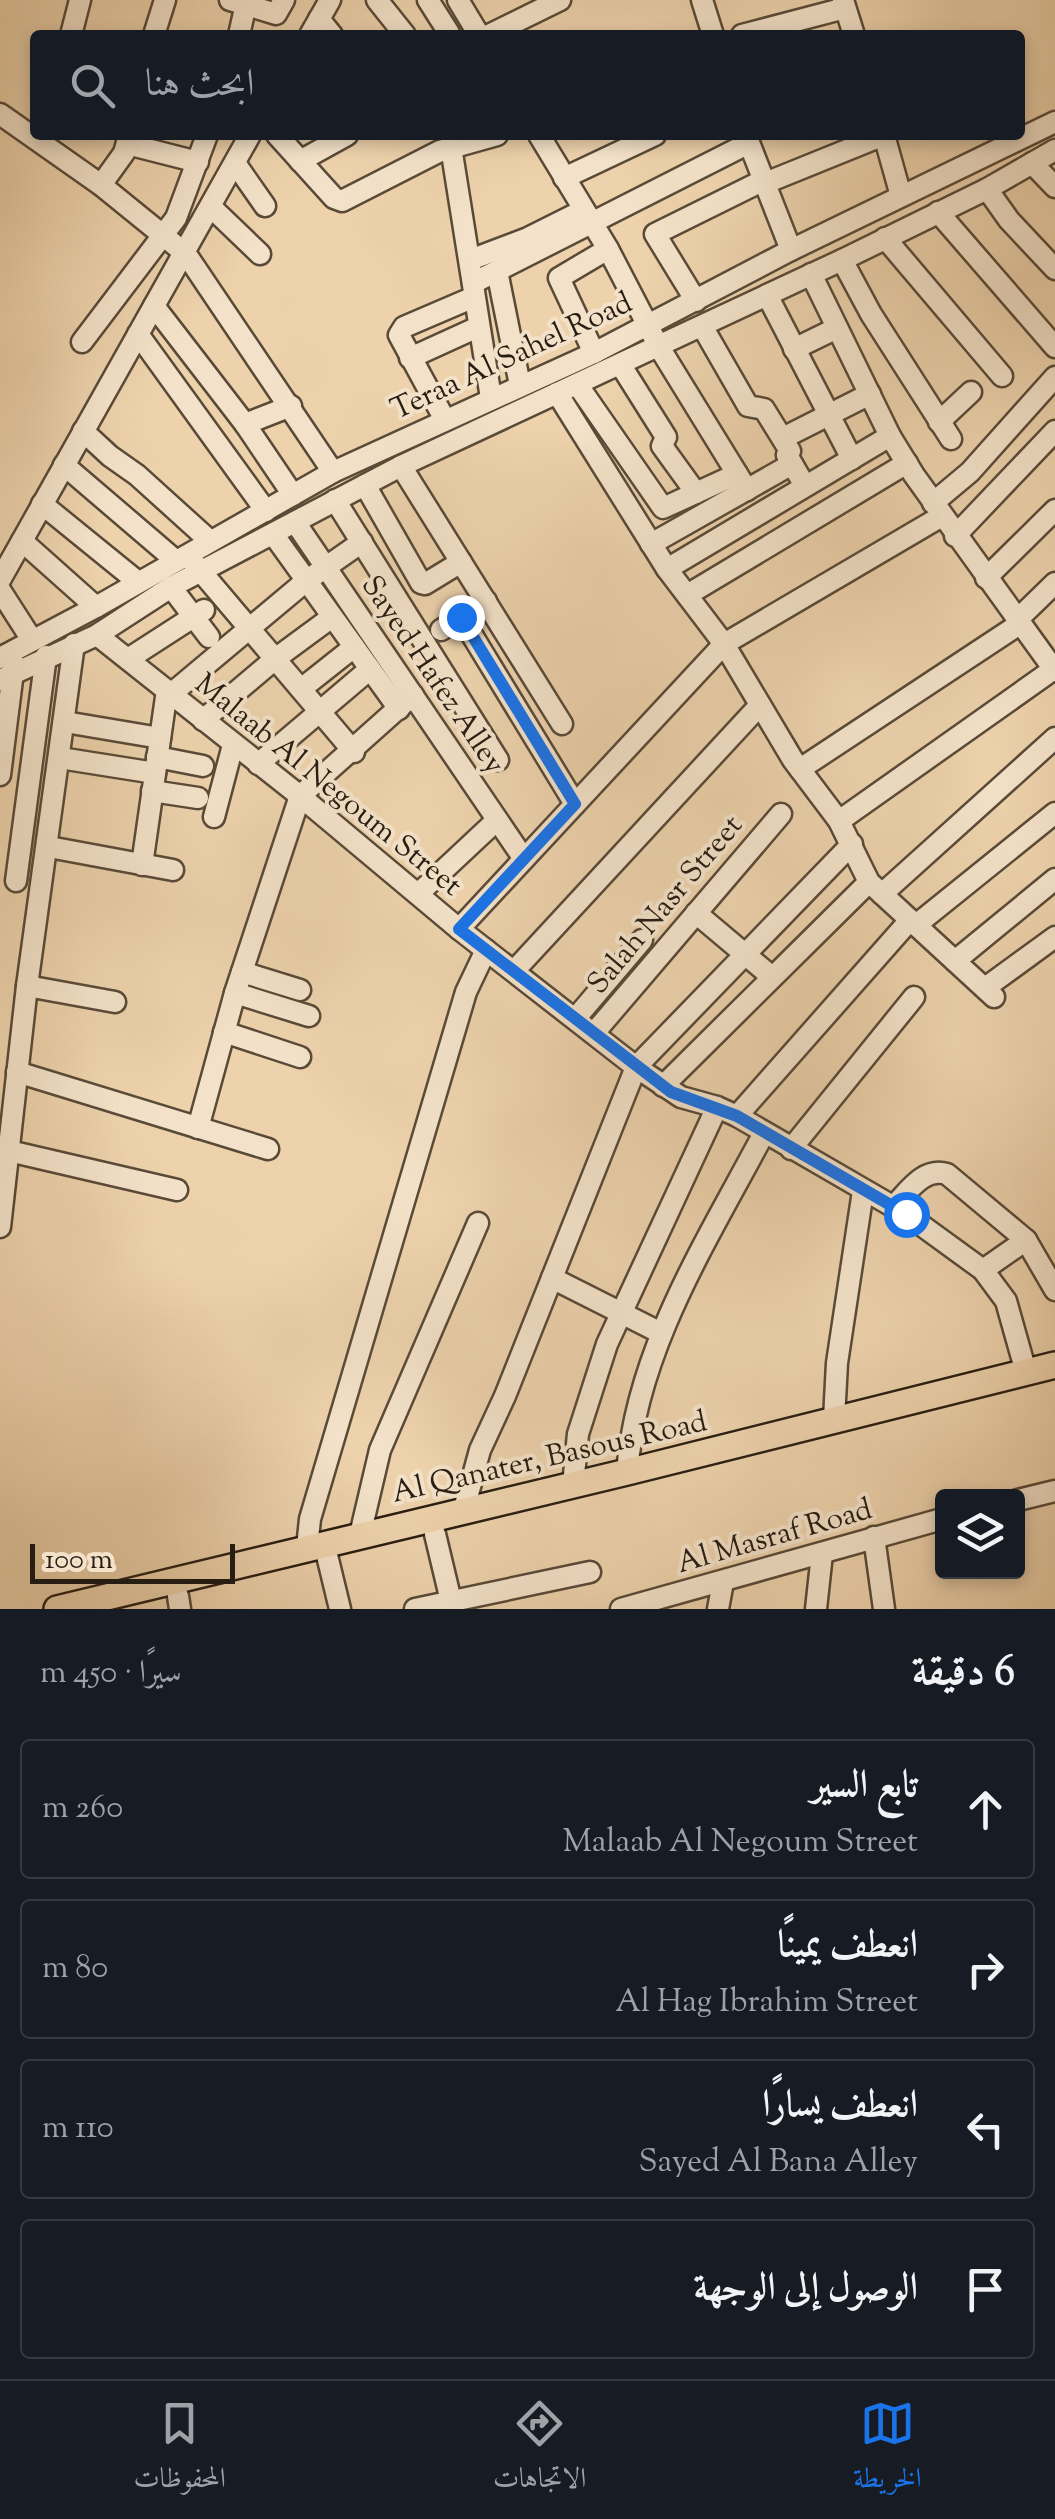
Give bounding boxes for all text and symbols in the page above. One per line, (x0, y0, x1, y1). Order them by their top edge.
search box (30, 30, 1025, 140)
icon: search (65, 58, 120, 113)
text: ابحث هنا (145, 59, 254, 113)
street label: Teraa Al Sahel Road (384, 282, 640, 432)
street label: Sayed Hafez Alley (349, 568, 514, 783)
route end (439, 595, 485, 641)
street label: Malaab Al Negoum Street (184, 664, 471, 908)
street label: Salah Nasr Street (578, 807, 754, 1005)
route start (884, 1192, 930, 1238)
street label: Al Qanater, Basous Road (388, 1401, 711, 1516)
street label: Al Masraf Road (672, 1489, 878, 1586)
map controls (935, 1489, 1025, 1579)
button: layers (935, 1489, 1025, 1579)
scale bar (30, 1539, 235, 1584)
text: 100 m (45, 1541, 113, 1581)
text: 6 دقيقة (912, 1644, 1015, 1704)
text: سيرًا · 450 m (40, 1651, 182, 1697)
text: تابع السير (811, 1760, 918, 1814)
icon: ahead (958, 1782, 1013, 1837)
text: 260 m (42, 1786, 123, 1832)
text: Malaab Al Negoum Street (562, 1820, 918, 1866)
text: انعطف يمينًا (778, 1920, 918, 1974)
icon: right (958, 1942, 1013, 1997)
text: 80 m (42, 1946, 108, 1992)
text: Al Hag Ibrahim Street (615, 1980, 918, 2026)
text: انعطف يسارًا (762, 2080, 918, 2134)
icon: left (958, 2102, 1013, 2157)
text: 110 m (42, 2106, 114, 2152)
text: Sayed Al Bana Alley (638, 2140, 918, 2186)
icon: arrive (958, 2262, 1013, 2317)
text: الوصول إلى الوجهة (694, 2263, 918, 2317)
tab: المحفوظات (134, 2396, 226, 2505)
tab: الاتجاهات (493, 2396, 586, 2505)
tab: الخريطة (853, 2396, 921, 2505)

